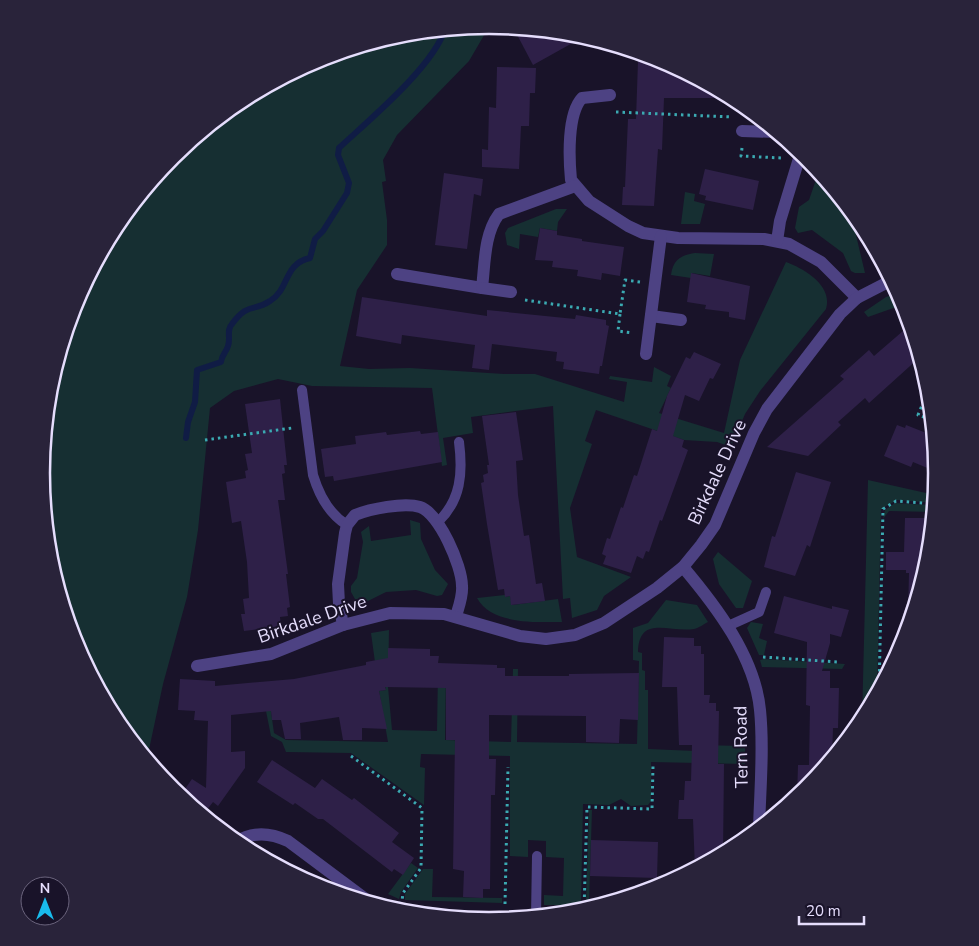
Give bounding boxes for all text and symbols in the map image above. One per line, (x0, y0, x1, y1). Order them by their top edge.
street label: Birkdale Drive (682, 415, 752, 529)
street label: Birkdale Drive (254, 589, 370, 649)
street label: Tern Road (728, 706, 754, 788)
north arrow (20, 876, 70, 926)
text: N (40, 879, 50, 898)
scale bar (799, 894, 864, 926)
text: 20 m (806, 901, 841, 921)

